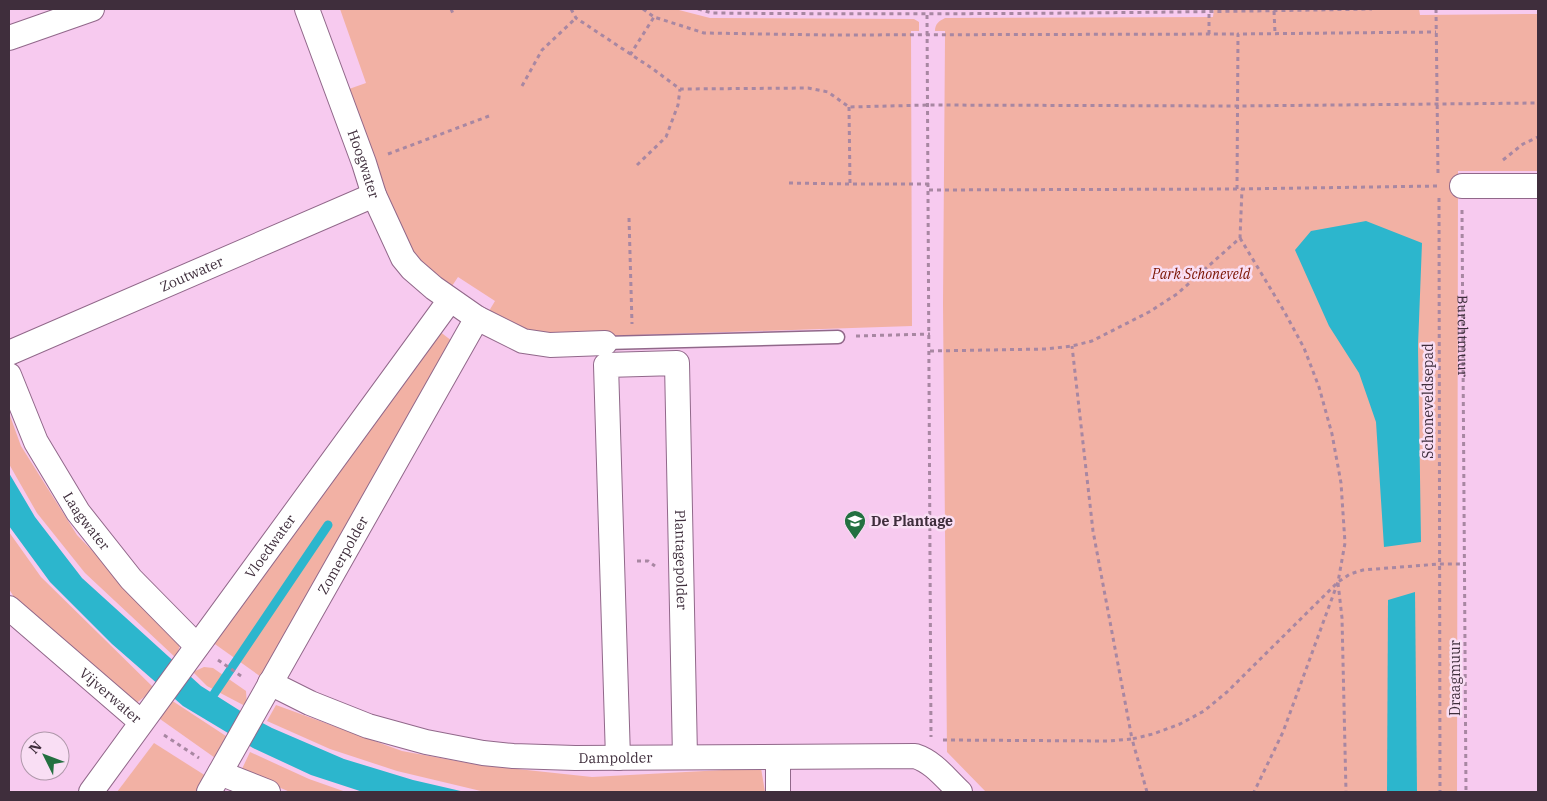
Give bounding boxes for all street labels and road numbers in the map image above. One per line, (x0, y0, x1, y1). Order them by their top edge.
street label: Hoogwater (343, 127, 384, 201)
street label: Zoutwater (157, 252, 227, 296)
street label: Burchtmuur (1454, 295, 1472, 378)
street label: Schoneveldsepad (1419, 343, 1437, 459)
street label: Laagwater (59, 489, 114, 554)
street label: Plantagepolder (671, 509, 691, 611)
street label: Vloedwater (241, 510, 300, 582)
street label: Zomerpolder (314, 512, 372, 597)
street label: Draagmuur (1446, 639, 1464, 716)
street label: Vijverwater (76, 664, 146, 728)
street label: Dampolder (578, 749, 653, 767)

